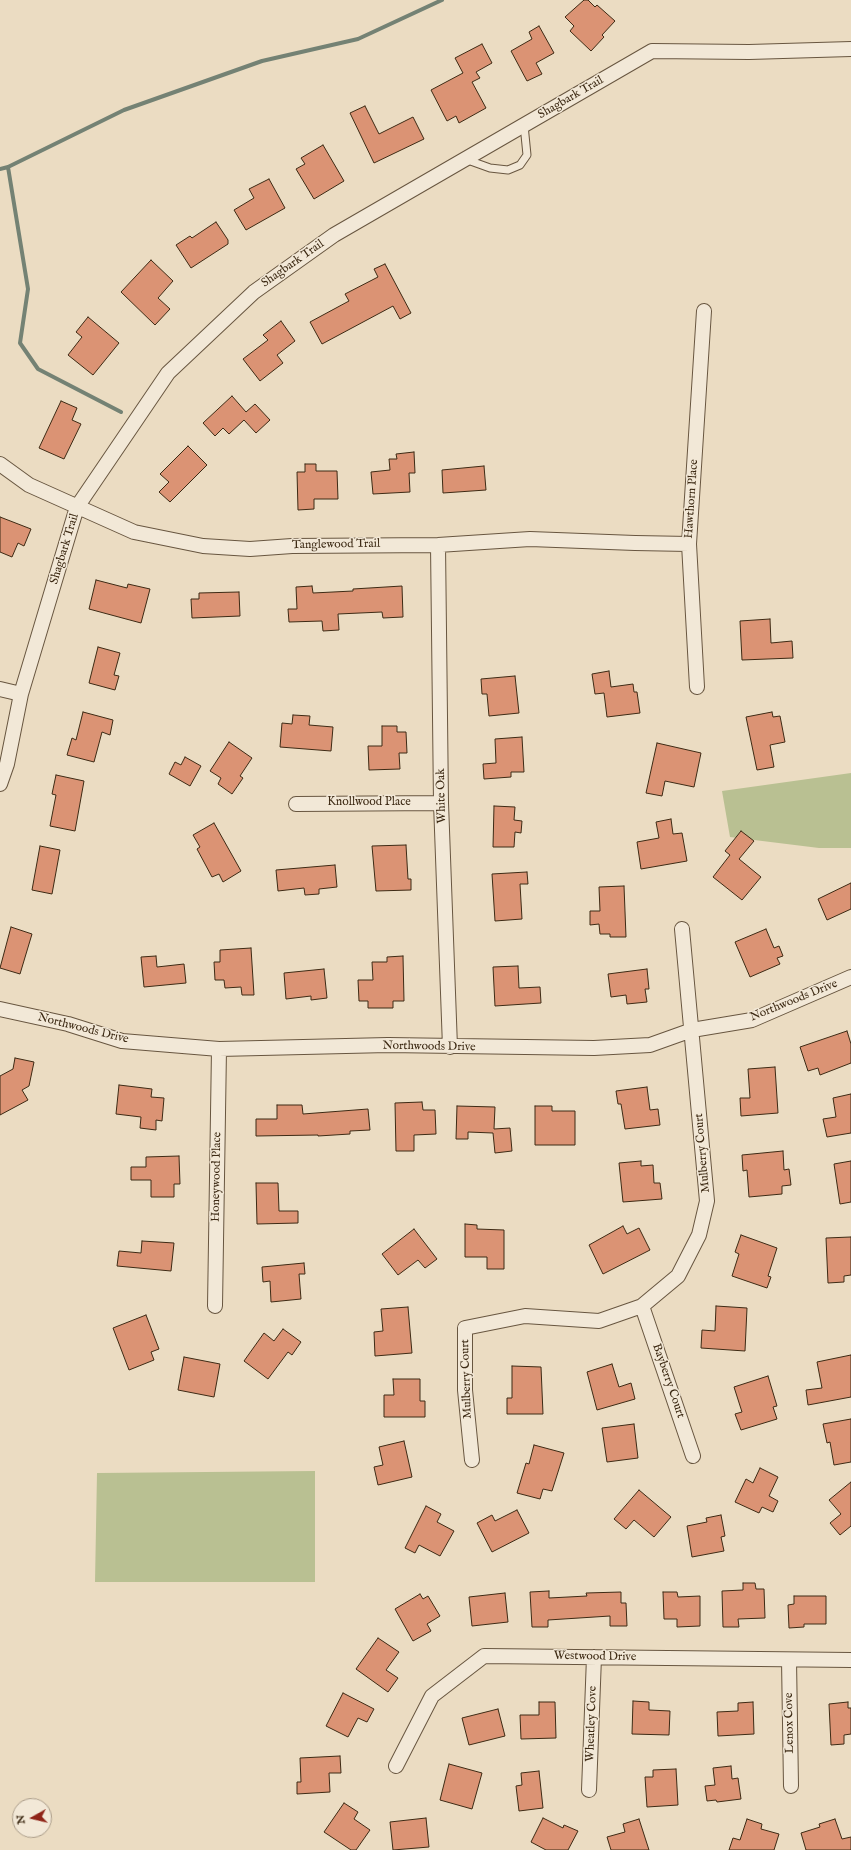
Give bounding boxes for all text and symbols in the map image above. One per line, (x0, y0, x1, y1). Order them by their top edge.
street label: Shagbark Trail (536, 73, 606, 123)
street label: Shagbark Trail (259, 237, 327, 291)
street label: Hawthorn Place (682, 459, 702, 539)
street label: Shagbark Trail (47, 512, 83, 586)
street label: Tanglewood Trail (292, 537, 380, 553)
street label: White Oak (434, 768, 450, 824)
street label: Knollwood Place (327, 796, 411, 810)
street label: Northwoods Drive (748, 977, 840, 1025)
street label: Northwoods Drive (36, 1011, 130, 1047)
street label: Northwoods Drive (382, 1039, 476, 1055)
street label: Mulberry Court (692, 1113, 714, 1193)
street label: Honeywood Place (209, 1132, 225, 1222)
street label: Mulberry Court (458, 1339, 476, 1419)
street label: Bayberry Court (649, 1342, 687, 1420)
street label: Westwood Drive (554, 1649, 636, 1665)
street label: Wheatley Cove (583, 1686, 601, 1762)
street label: Lenox Cove (782, 1692, 798, 1754)
north arrow (12, 1798, 52, 1838)
text: N (14, 1814, 29, 1825)

